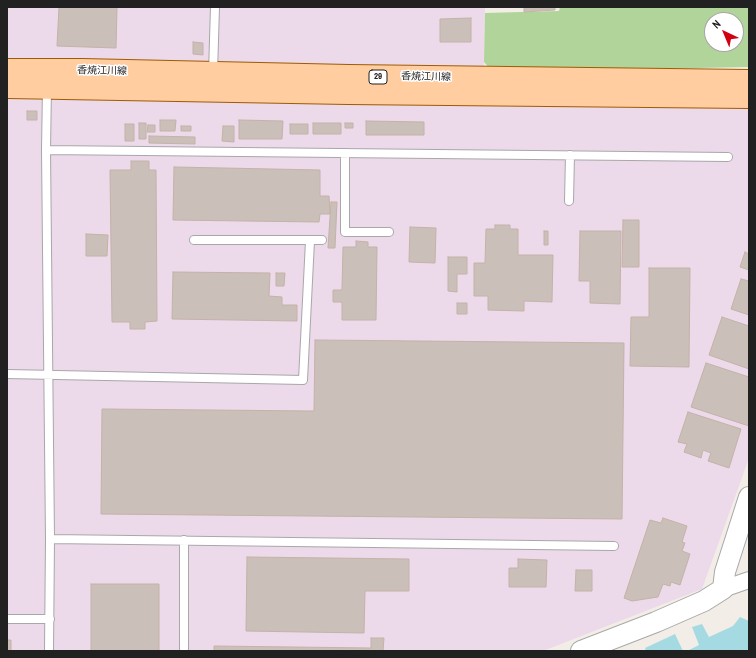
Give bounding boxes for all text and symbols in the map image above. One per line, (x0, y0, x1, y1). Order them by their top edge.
north arrow (704, 12, 744, 52)
text: N (709, 17, 724, 31)
street label: 香焼江川線 (77, 65, 127, 77)
road number: 29 (369, 70, 387, 84)
street label: 香焼江川線 (401, 71, 451, 83)

